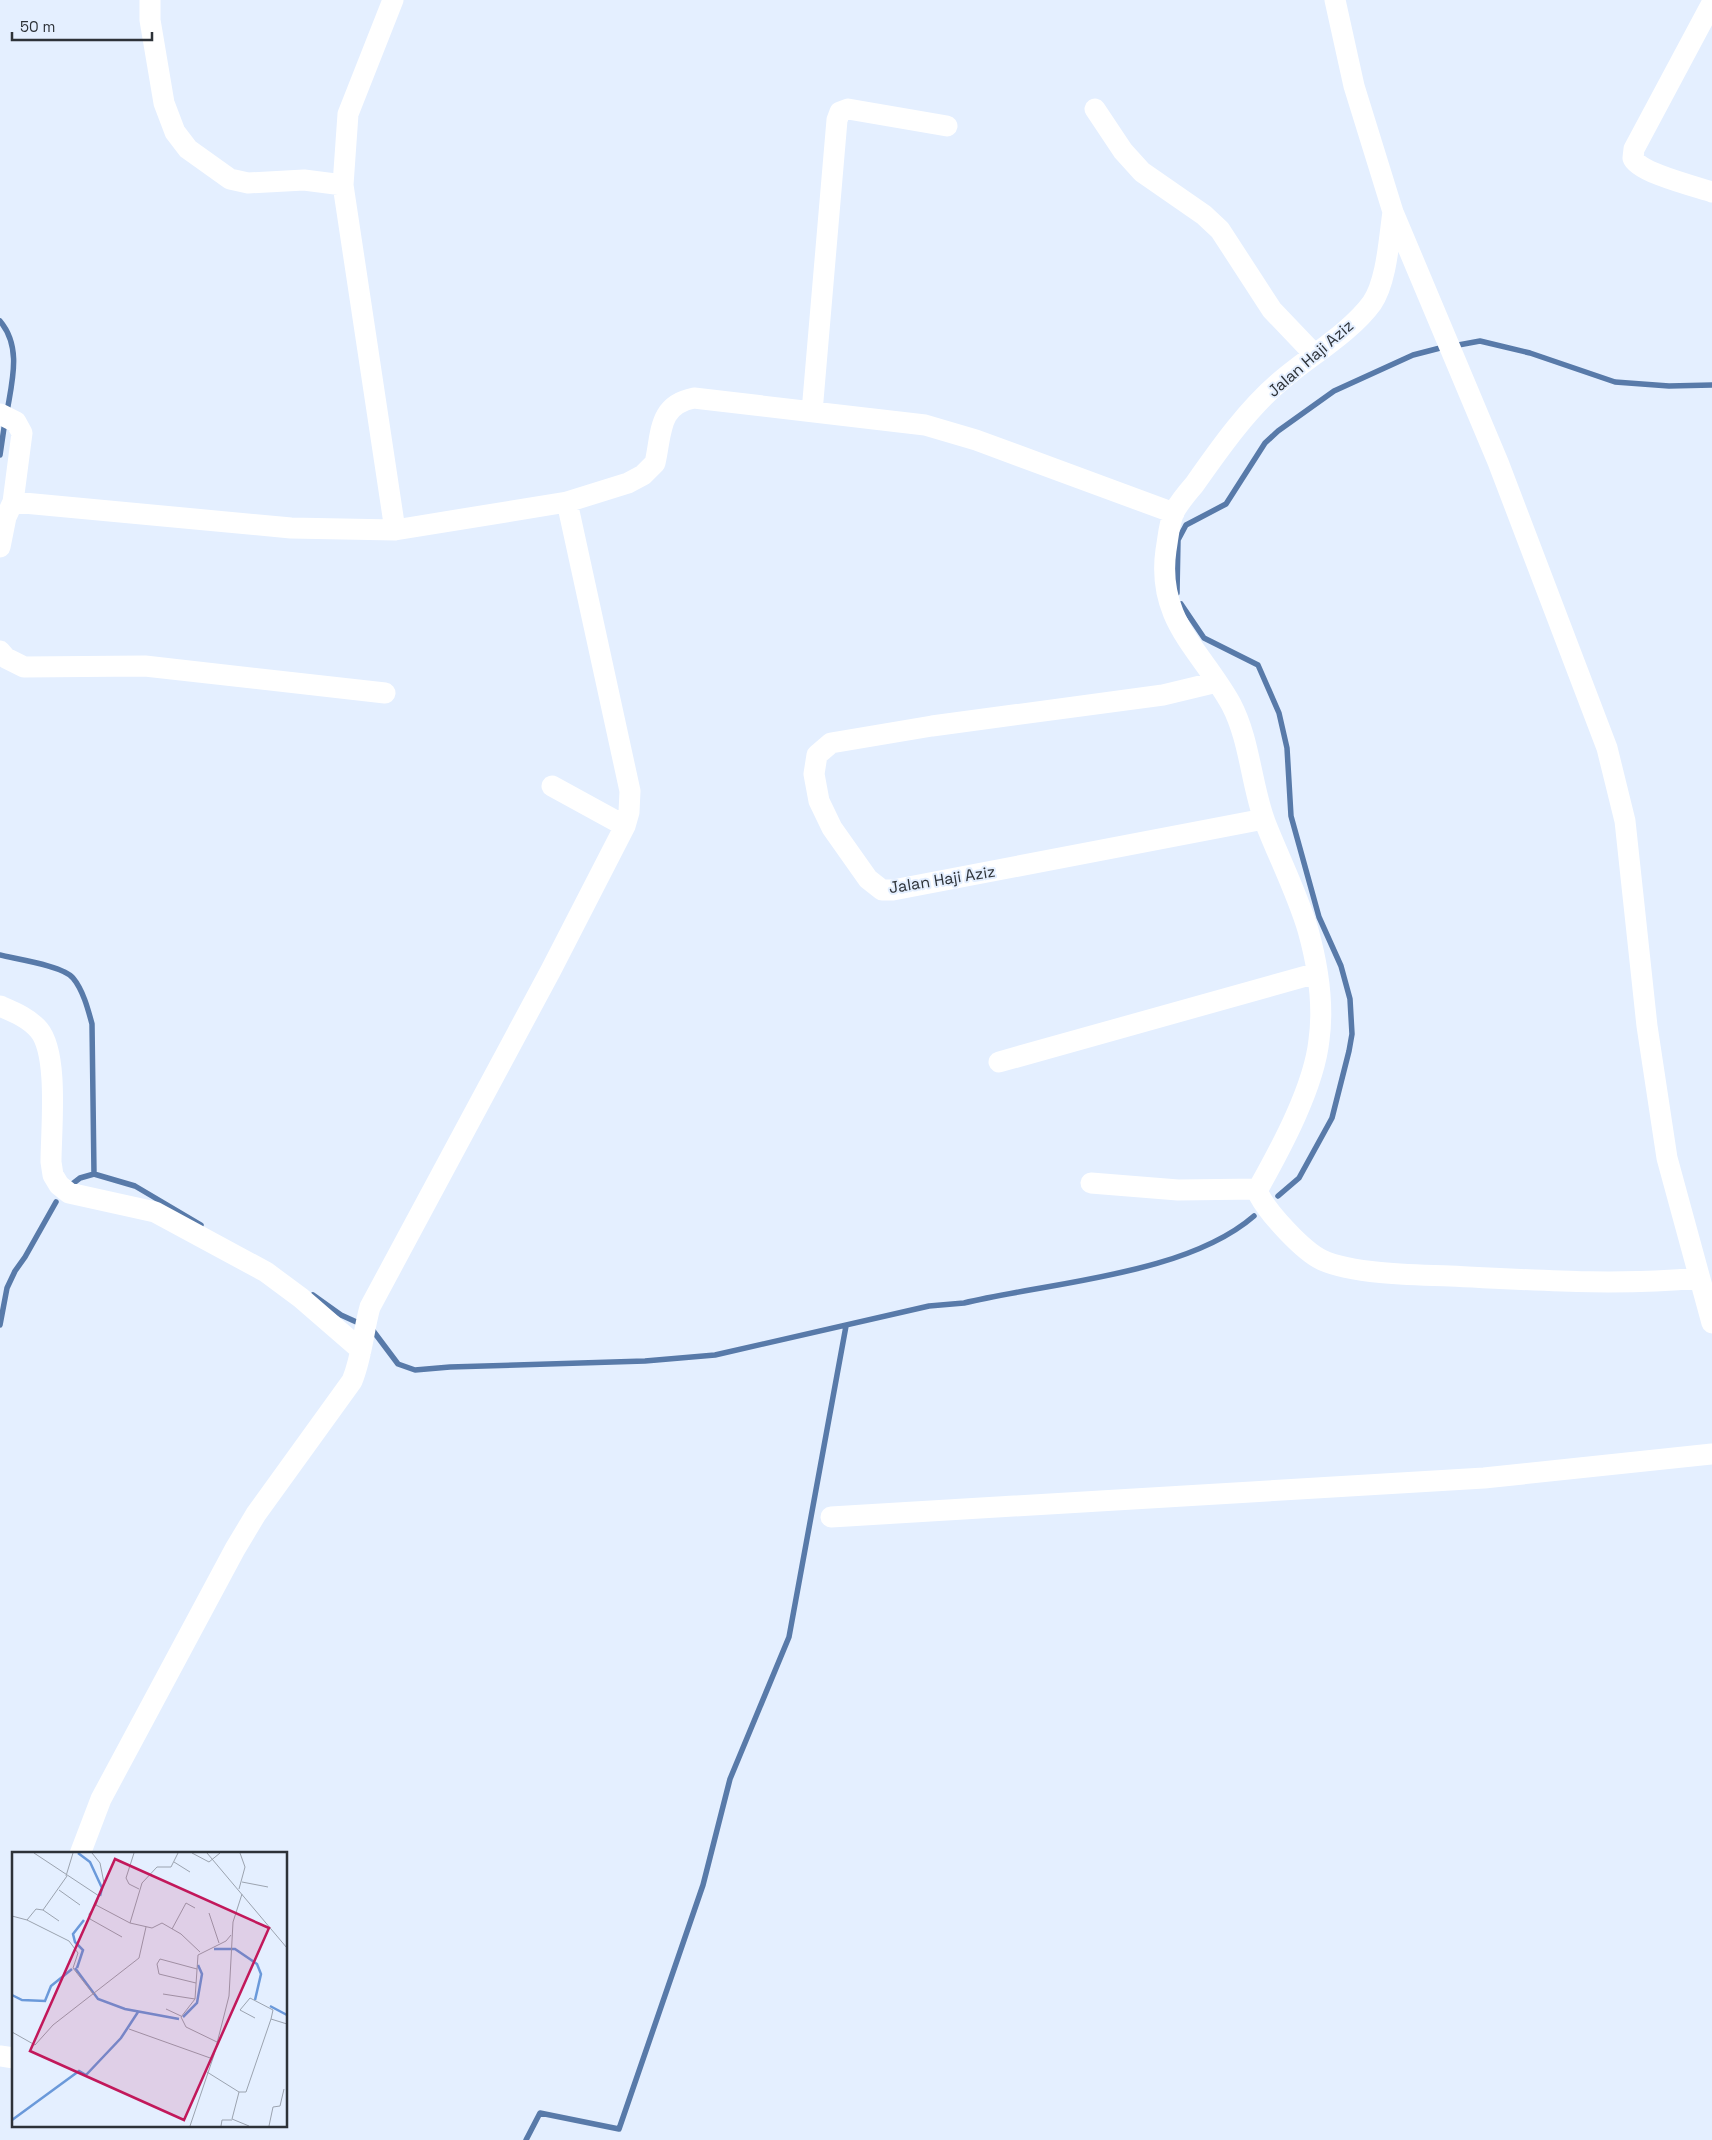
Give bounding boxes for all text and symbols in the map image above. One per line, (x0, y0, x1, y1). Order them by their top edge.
scale bar (12, 10, 152, 42)
text: 50 m (20, 17, 55, 36)
street label: Jalan Haji Aziz (1263, 315, 1358, 402)
street label: Jalan Haji Aziz (887, 861, 997, 898)
inset map (12, 1852, 288, 2128)

